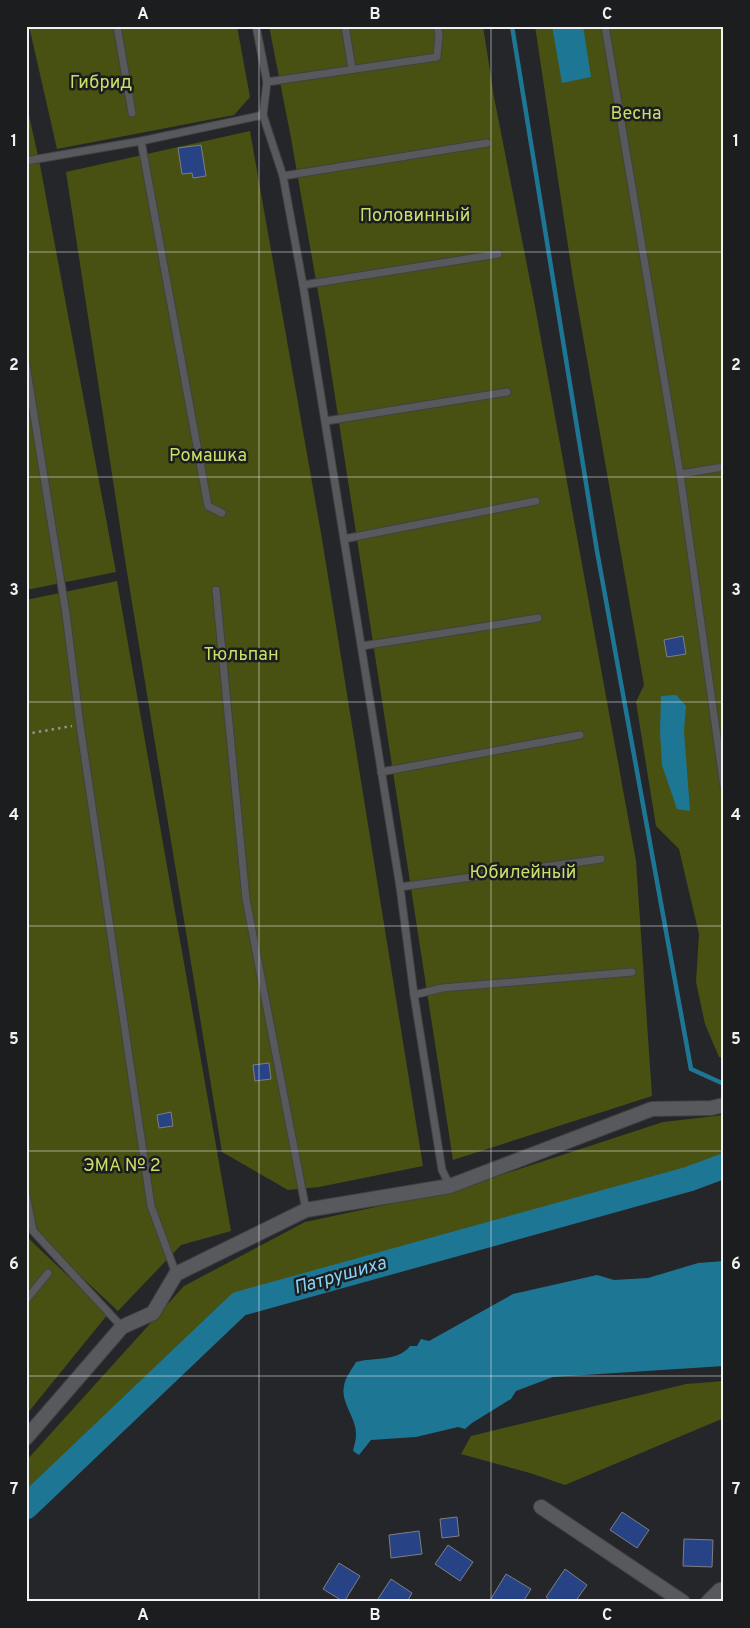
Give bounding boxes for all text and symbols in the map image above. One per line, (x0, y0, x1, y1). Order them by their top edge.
text: A (137, 5, 149, 25)
text: B (369, 5, 381, 25)
text: C (602, 5, 612, 25)
park label: Гибрид (70, 72, 132, 95)
park label: Весна (610, 103, 662, 126)
text: 1 (11, 132, 17, 152)
text: 1 (733, 132, 739, 152)
park label: Половинный (360, 205, 470, 228)
text: 2 (9, 356, 19, 376)
text: 2 (731, 356, 741, 376)
park label: Ромашка (169, 445, 247, 468)
text: 3 (9, 581, 19, 601)
text: 3 (731, 581, 741, 601)
park label: Тюльпан (203, 644, 279, 667)
text: 4 (9, 806, 19, 826)
text: 4 (731, 806, 741, 826)
park label: Юбилейный (470, 862, 576, 885)
text: 5 (9, 1030, 19, 1050)
text: 5 (731, 1030, 741, 1050)
park label: ЭМА № 2 (83, 1155, 161, 1178)
water label: Патрушиха (291, 1251, 389, 1301)
text: 6 (9, 1255, 19, 1275)
text: 6 (731, 1255, 741, 1275)
text: 7 (10, 1480, 18, 1500)
text: 7 (732, 1480, 740, 1500)
text: A (137, 1606, 149, 1626)
text: B (369, 1606, 381, 1626)
text: C (602, 1606, 612, 1626)

